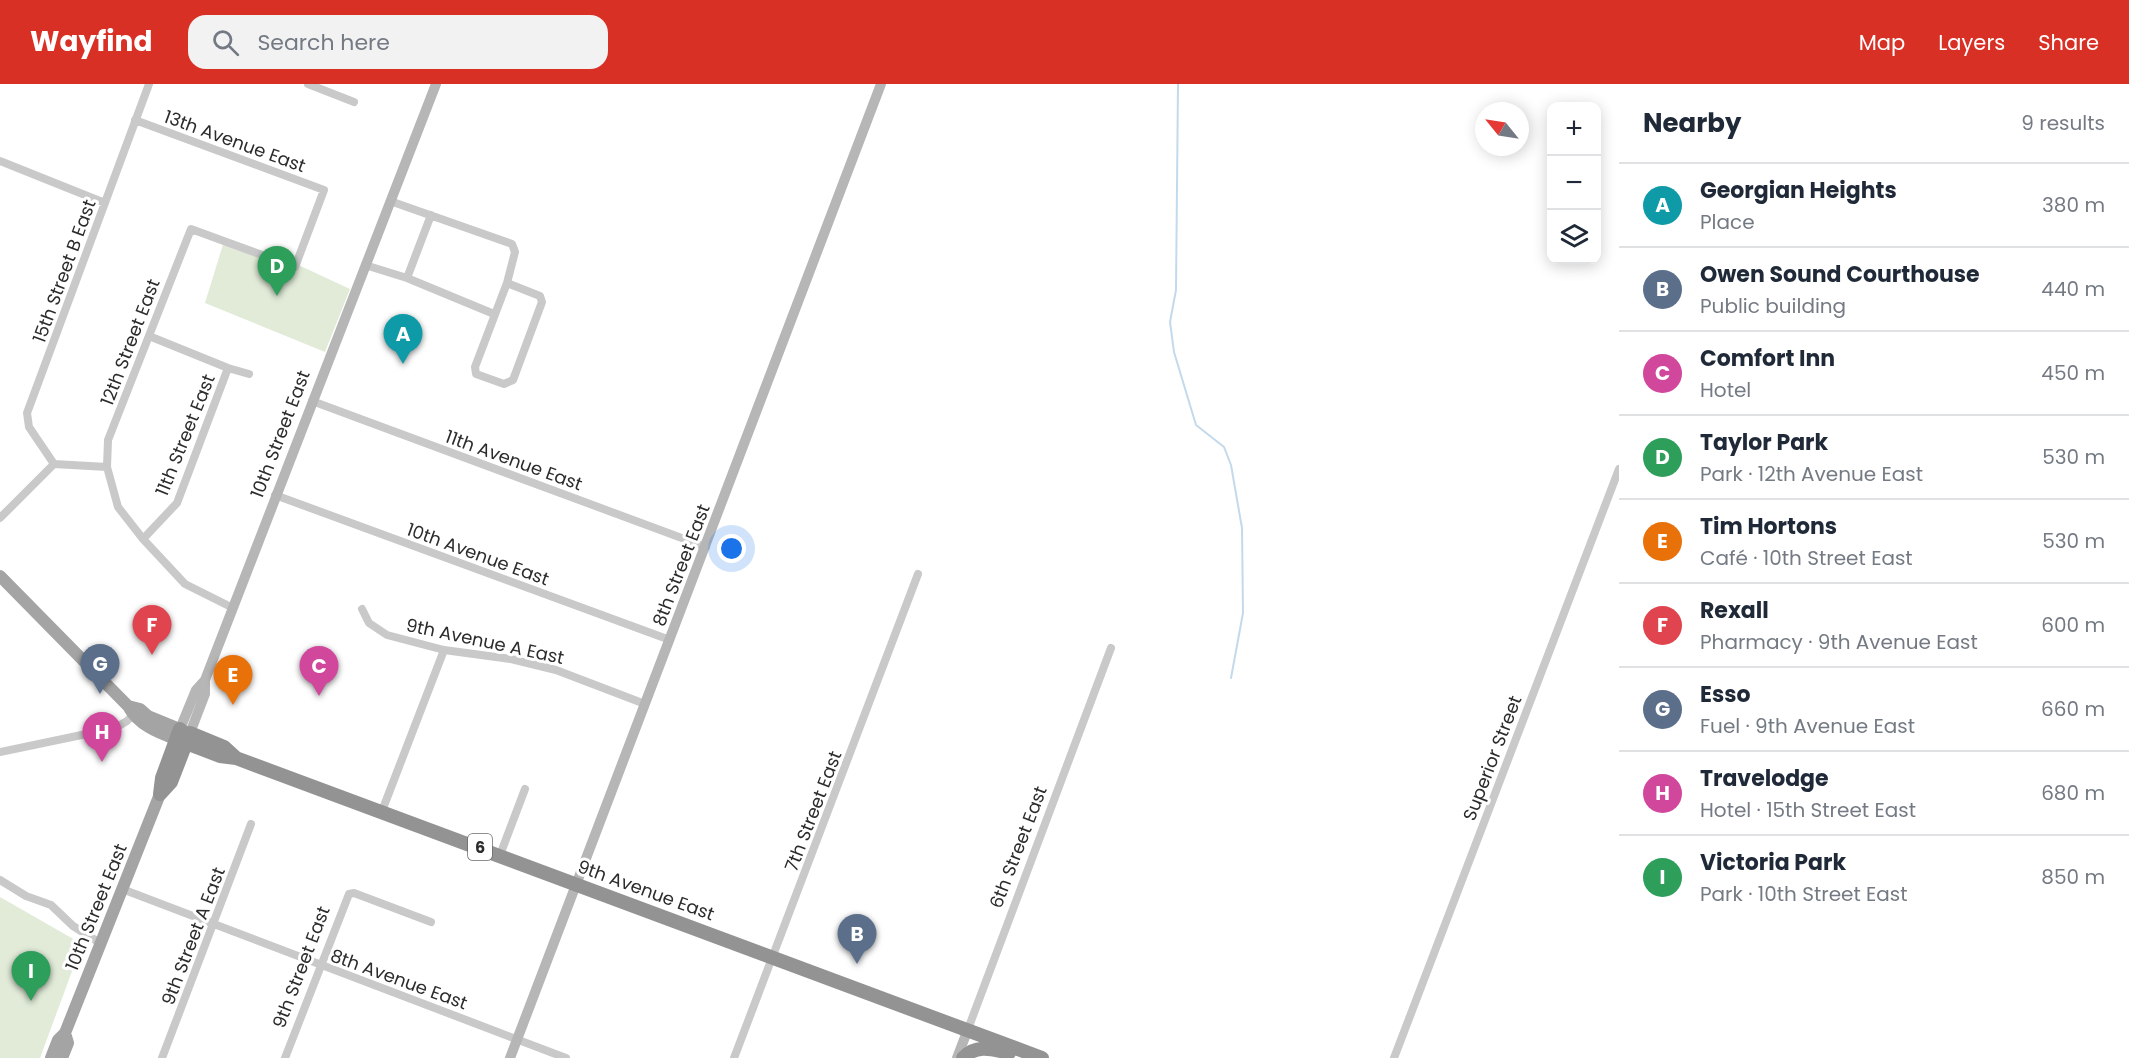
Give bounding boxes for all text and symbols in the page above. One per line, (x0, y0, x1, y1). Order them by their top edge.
search box (188, 15, 608, 69)
text: Wayfind (30, 22, 152, 61)
icon: search (209, 26, 242, 59)
text: Search here (257, 27, 390, 58)
text: Map (1859, 28, 1905, 57)
text: Layers (1938, 28, 2005, 57)
text: Share (2038, 28, 2099, 57)
north arrow (1475, 102, 1529, 156)
map controls (1547, 102, 1601, 264)
button: + (1547, 102, 1601, 156)
street label: 13th Avenue East (161, 104, 309, 178)
text: Nearby (1643, 105, 1741, 141)
text: 9 results (2021, 109, 2105, 137)
button: − (1547, 156, 1601, 210)
text: Georgian Heights (1700, 175, 1897, 206)
text: A (1655, 191, 1670, 219)
text: 380 m (2042, 191, 2105, 219)
street label: 15th Street B East (26, 196, 102, 346)
text: Place (1700, 208, 1755, 236)
button: layers (1547, 210, 1601, 264)
pin: D (258, 246, 296, 296)
text: Owen Sound Courthouse (1700, 259, 1980, 290)
street label: 12th Street East (94, 275, 166, 409)
text: B (1656, 275, 1669, 303)
text: 440 m (2041, 275, 2105, 303)
text: Public building (1700, 292, 1846, 320)
pin: A (384, 314, 422, 364)
text: Comfort Inn (1700, 343, 1835, 374)
text: C (1655, 359, 1670, 387)
text: 450 m (2041, 359, 2105, 387)
street label: 10th Street East (244, 367, 316, 501)
street label: 11th Street East (149, 370, 221, 500)
text: Hotel (1700, 376, 1751, 404)
street label: 11th Avenue East (442, 424, 586, 496)
text: Taylor Park (1700, 427, 1828, 458)
text: D (1655, 443, 1670, 471)
text: 530 m (2042, 443, 2105, 471)
text: Park · 12th Avenue East (1700, 460, 1923, 488)
street label: 8th Street East (646, 500, 716, 630)
text: Tim Hortons (1700, 511, 1837, 542)
street label: 10th Avenue East (403, 517, 553, 591)
text: E (1657, 527, 1668, 555)
text: 530 m (2042, 527, 2105, 555)
your location (717, 534, 746, 563)
text: Café · 10th Street East (1700, 544, 1913, 572)
text: Rexall (1700, 595, 1769, 626)
pin: F (132, 606, 172, 655)
text: F (1657, 611, 1668, 639)
text: 600 m (2041, 611, 2105, 639)
street label: 9th Avenue A East (404, 612, 566, 670)
text: Pharmacy · 9th Avenue East (1700, 628, 1978, 656)
pin: G (80, 644, 120, 694)
pin: C (300, 646, 338, 696)
pin: E (214, 656, 252, 705)
text: Esso (1700, 679, 1750, 710)
street label: Superior Street (1457, 692, 1527, 824)
text: G (1655, 695, 1670, 723)
text: 660 m (2041, 695, 2105, 723)
pin: H (82, 712, 122, 762)
text: Fuel · 9th Avenue East (1700, 712, 1915, 740)
street label: 7th Street East (778, 747, 848, 875)
text: Travelodge (1700, 763, 1829, 794)
text: H (1655, 779, 1670, 807)
text: 680 m (2041, 779, 2105, 807)
street label: 6th Street East (983, 782, 1053, 912)
text: Hotel · 15th Street East (1700, 796, 1916, 824)
road number: 6 (468, 834, 492, 860)
street label: 10th Street East (59, 840, 133, 974)
text: Victoria Park (1700, 847, 1846, 878)
street label: 9th Avenue East (574, 854, 718, 926)
street label: 9th Street A East (155, 863, 231, 1009)
text: I (1660, 863, 1665, 891)
text: 850 m (2041, 863, 2105, 891)
text: Park · 10th Street East (1700, 880, 1908, 908)
street label: 9th Street East (266, 902, 336, 1032)
pin: B (838, 914, 876, 964)
street label: 8th Avenue East (327, 943, 471, 1015)
pin: I (12, 952, 51, 1001)

